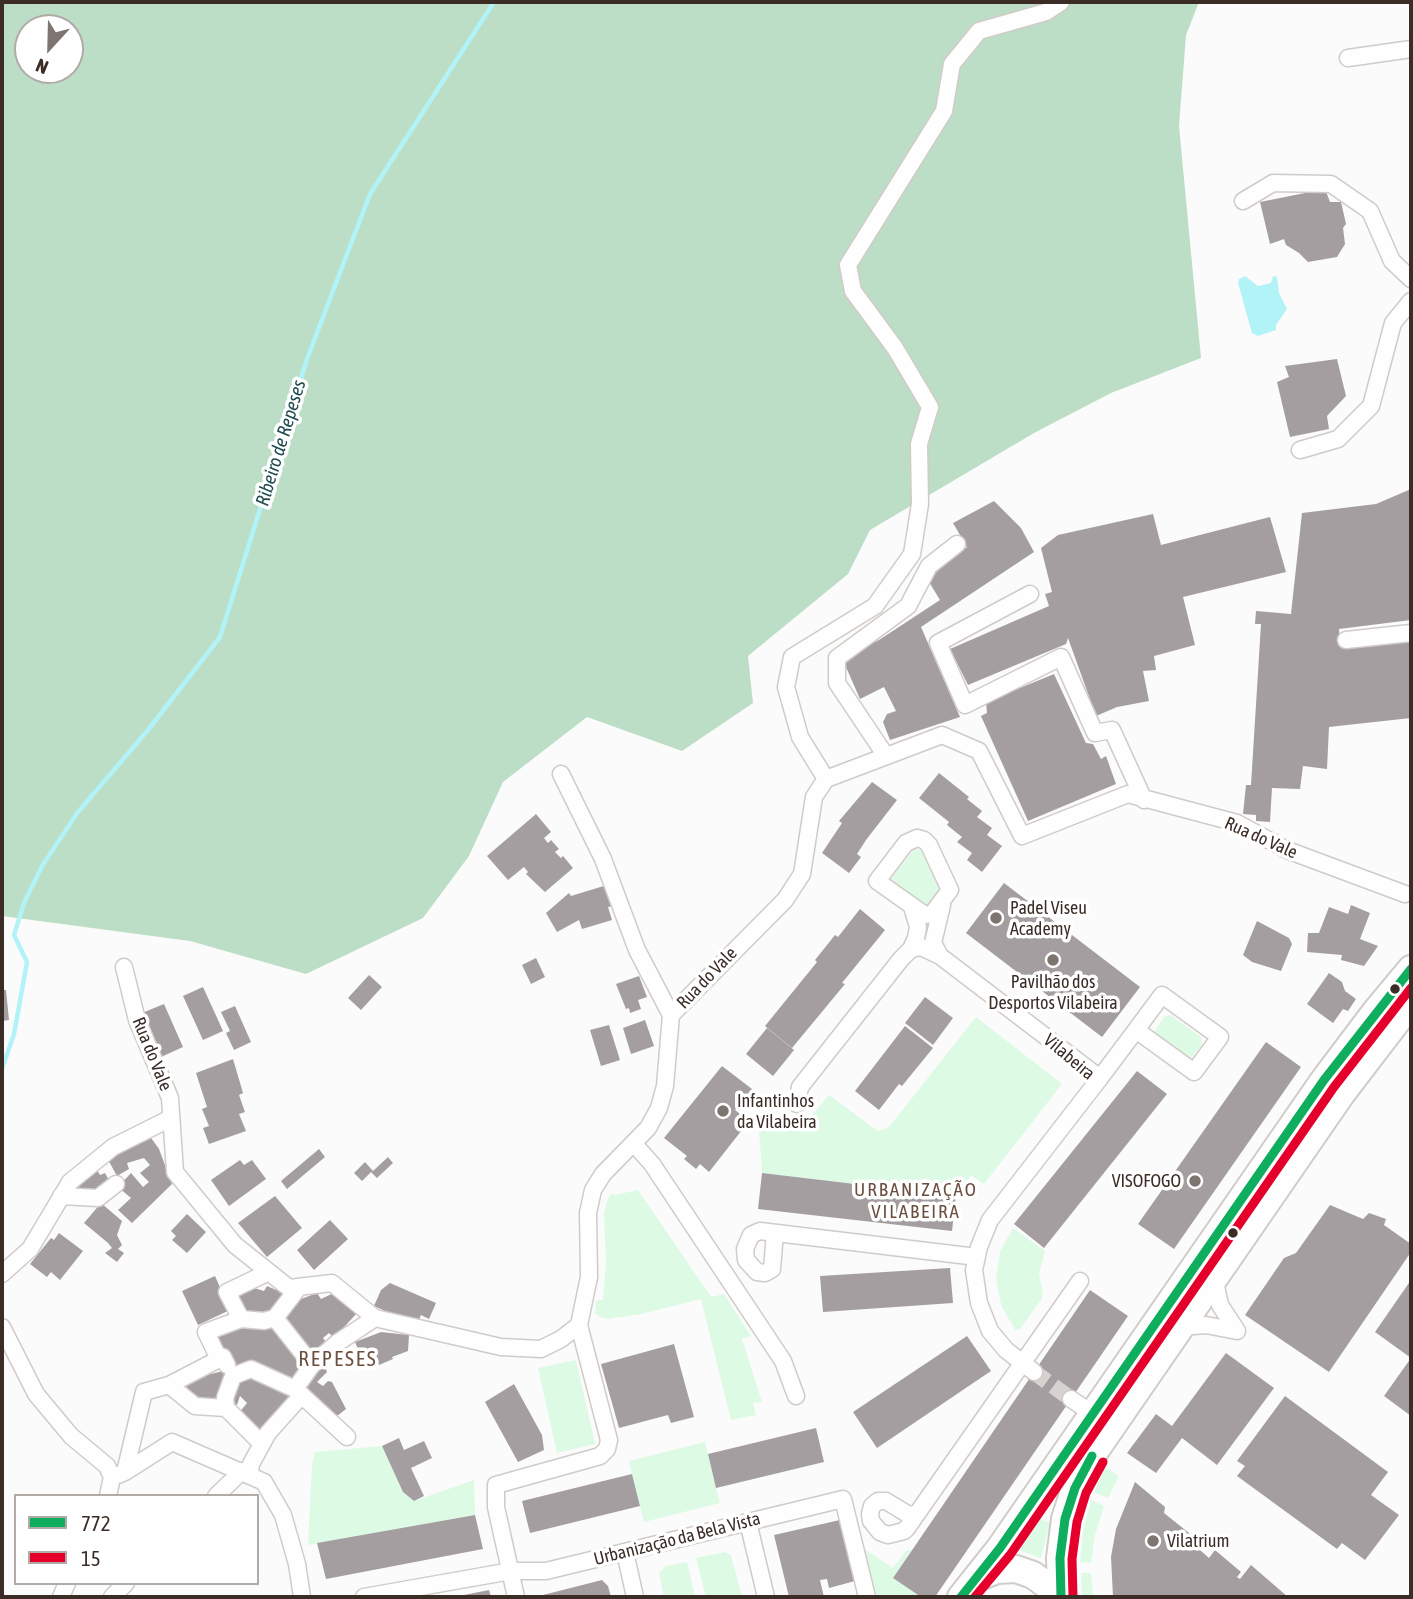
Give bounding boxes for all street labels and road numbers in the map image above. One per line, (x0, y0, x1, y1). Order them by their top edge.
street label: Rua do Vale (1221, 812, 1301, 864)
street label: Rua do Vale (672, 943, 742, 1013)
street label: Rua do Vale (127, 1014, 177, 1094)
street label: Vilabeira (1039, 1029, 1099, 1085)
street label: Urbanização da Bela Vista (591, 1508, 763, 1570)

